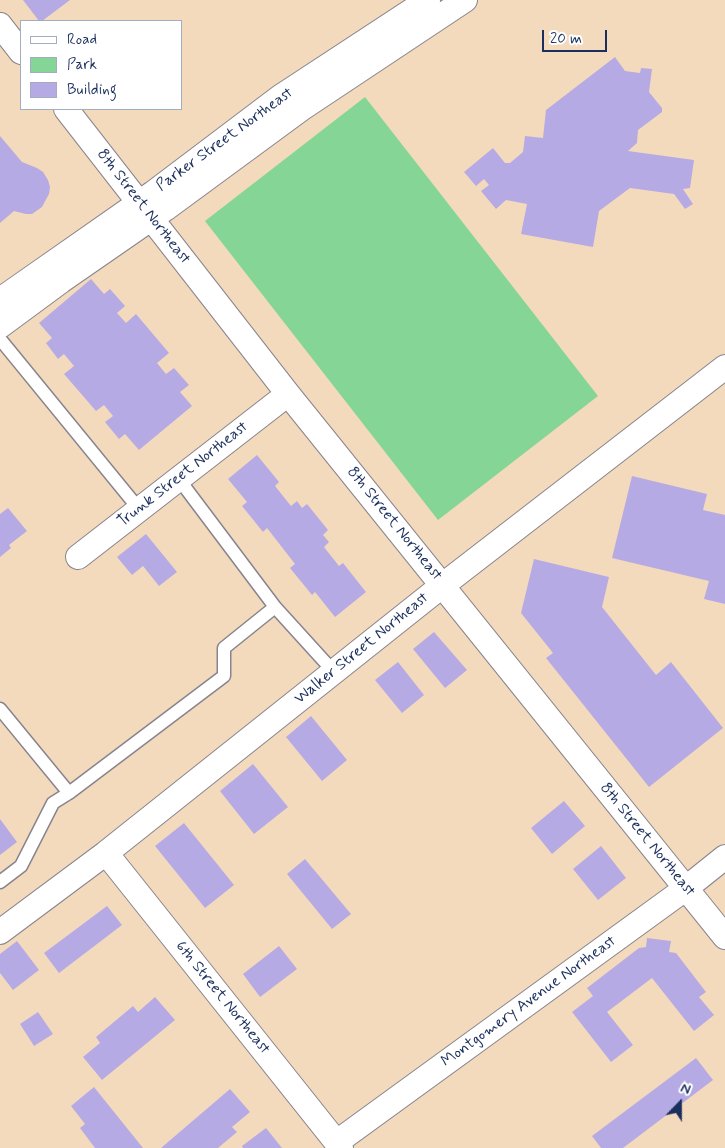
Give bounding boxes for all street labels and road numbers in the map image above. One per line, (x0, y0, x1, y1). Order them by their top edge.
street label: Parker Street Northeast (153, 84, 297, 196)
street label: 8th Street Northeast (92, 146, 194, 268)
street label: Trunk Street Northeast (114, 418, 252, 532)
street label: 8th Street Northeast (342, 463, 446, 585)
street label: Walker Street Northeast (291, 589, 433, 709)
street label: 8th Street Northeast (595, 779, 699, 901)
street label: Montgomery Avenue Northeast (438, 932, 620, 1072)
street label: 6th Street Northeast (170, 938, 274, 1058)

